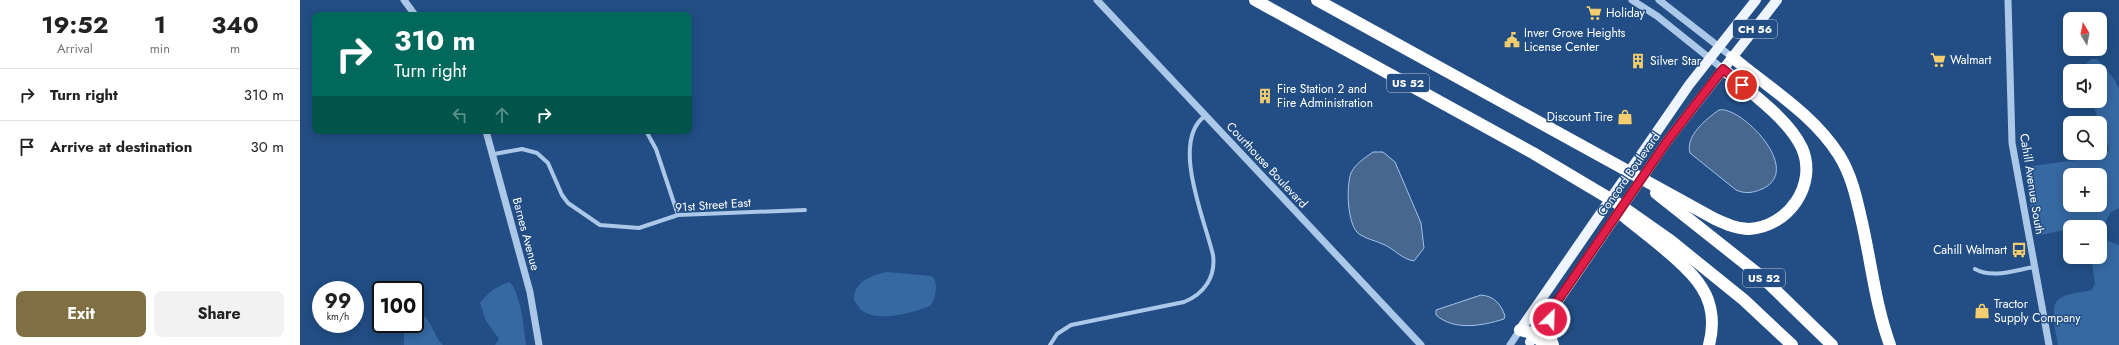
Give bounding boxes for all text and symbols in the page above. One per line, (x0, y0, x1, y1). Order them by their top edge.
supermarket icon: Holiday (1585, 4, 1603, 22)
place label: Holiday (1606, 4, 1646, 22)
text: 19:52 (41, 7, 108, 42)
text: 1 (154, 7, 166, 42)
text: 340 (211, 7, 259, 42)
north arrow (2063, 12, 2107, 56)
map controls (2063, 12, 2107, 264)
text: 310 m (394, 20, 476, 61)
road number: CH 56 (1733, 20, 1777, 38)
place label: Inver Grove Heights License Center (1524, 24, 1626, 56)
icon: right (328, 28, 380, 80)
public building icon: Inver Grove Heights License Center (1503, 31, 1521, 49)
text: Arrival (57, 39, 93, 58)
text: min (150, 39, 170, 58)
text: m (230, 39, 240, 58)
supermarket icon: Walmart (1929, 51, 1947, 69)
place label: Walmart (1950, 51, 1991, 69)
building icon: Silver Star (1629, 52, 1647, 70)
place label: Silver Star (1650, 52, 1702, 70)
text: Turn right (394, 58, 466, 84)
button: sound (2063, 64, 2107, 108)
pin (1725, 68, 1759, 102)
road number: US 52 (1387, 74, 1429, 92)
icon: arrive (1731, 74, 1753, 96)
place label: Fire Station 2 and Fire Administration (1277, 80, 1373, 112)
icon: right (16, 84, 38, 106)
text: Turn right (50, 84, 118, 106)
text: 310 m (244, 84, 284, 106)
building icon: Fire Station 2 and Fire Administration (1256, 87, 1274, 105)
icon: left (449, 104, 471, 126)
icon: ahead (491, 104, 513, 126)
icon: right (533, 104, 555, 126)
place label: Discount Tire (1547, 108, 1613, 126)
shop icon: Discount Tire (1616, 108, 1634, 126)
button: search (2063, 116, 2107, 160)
street label: Courthouse Boulevard (1222, 118, 1312, 212)
street label: Concord Boulevard (1593, 129, 1665, 219)
street label: Cahill Avenue South (2015, 132, 2049, 236)
icon: arrive (16, 136, 38, 158)
text: Arrive at destination (50, 136, 192, 158)
text: 30 m (251, 136, 284, 158)
button: + (2063, 168, 2107, 212)
street label: 91st Street East (674, 193, 752, 217)
street label: Barnes Avenue (508, 196, 544, 272)
button: − (2063, 220, 2107, 264)
place label: Cahill Walmart (1933, 241, 2007, 259)
bus stop icon: Cahill Walmart (2010, 241, 2028, 259)
road number: US 52 (1743, 269, 1785, 287)
speed limit sign: 100 (372, 281, 424, 333)
text: 99 (325, 287, 351, 316)
button: Exit (16, 291, 146, 337)
button: Share (154, 291, 284, 337)
place label: Tractor Supply Company (1994, 295, 2081, 327)
position arrow (1529, 298, 1571, 340)
shop icon: Tractor Supply Company (1973, 302, 1991, 320)
text: km/h (327, 309, 349, 324)

